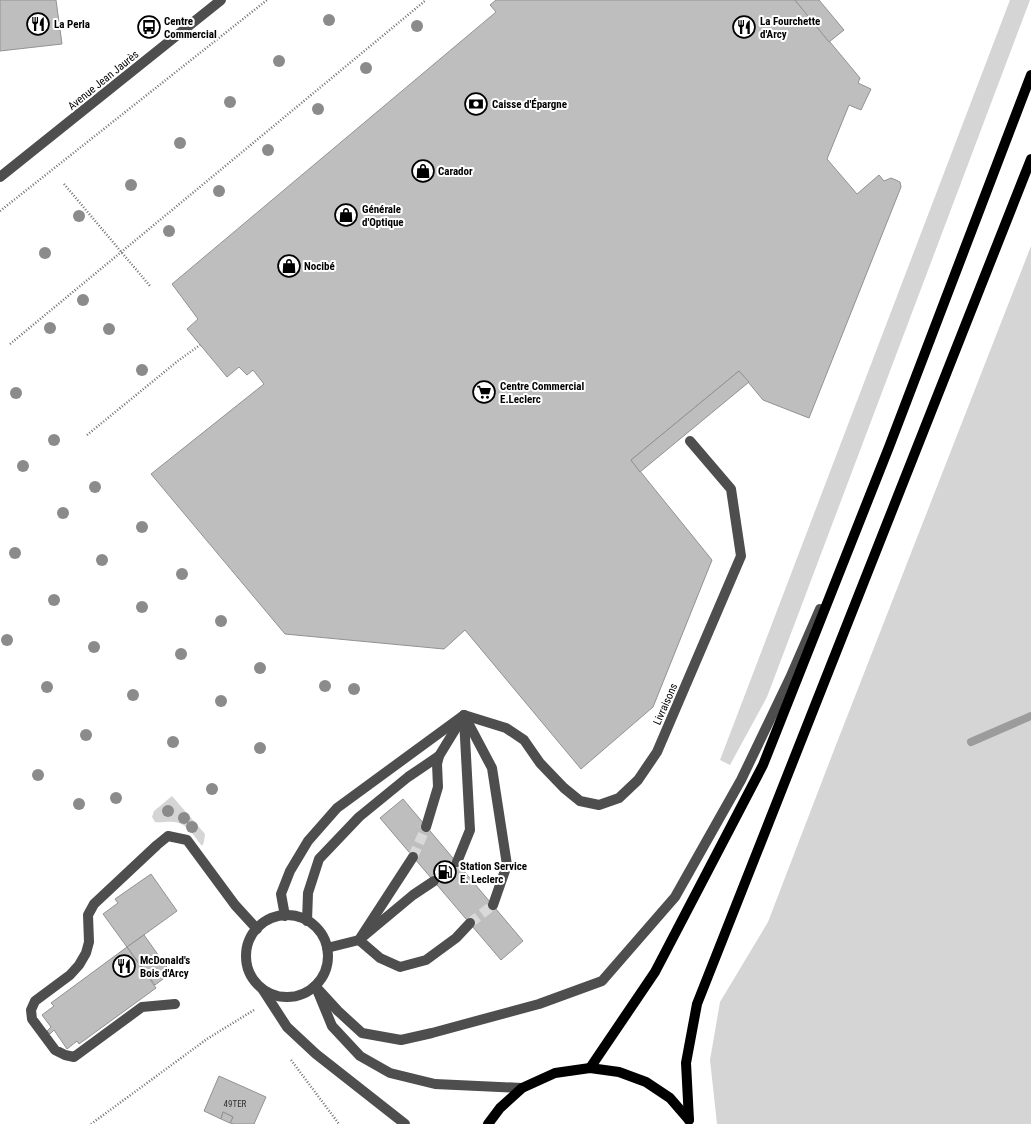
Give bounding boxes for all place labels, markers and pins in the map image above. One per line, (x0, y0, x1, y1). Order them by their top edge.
restaurant icon: La Perla (25, 11, 51, 37)
bus stop icon: Centre Commercial (136, 14, 162, 40)
restaurant icon: La Fourchette d'Arcy (731, 14, 757, 40)
place label: Centre Commercial (164, 15, 217, 41)
place label: La Fourchette d'Arcy (760, 15, 820, 41)
place label: La Perla (54, 18, 90, 31)
bank icon: Caisse d'Épargne (463, 91, 489, 117)
place label: Caisse d'Épargne (492, 98, 567, 111)
shop icon: Carador (410, 158, 436, 184)
place label: Carador (438, 165, 473, 178)
shop icon: Générale d'Optique (333, 202, 359, 228)
place label: Générale d'Optique (362, 203, 404, 229)
shop icon: Nocibé (276, 253, 302, 279)
place label: Nocibé (304, 260, 335, 273)
supermarket icon: Centre Commercial E.Leclerc (471, 379, 497, 405)
place label: Centre Commercial E.Leclerc (500, 380, 585, 406)
fuel station icon: Station Service E. Leclerc (432, 859, 458, 885)
place label: Station Service E. Leclerc (460, 860, 527, 886)
restaurant icon: McDonald's Bois d'Arcy (111, 953, 137, 979)
place label: McDonald's Bois d'Arcy (140, 954, 190, 980)

